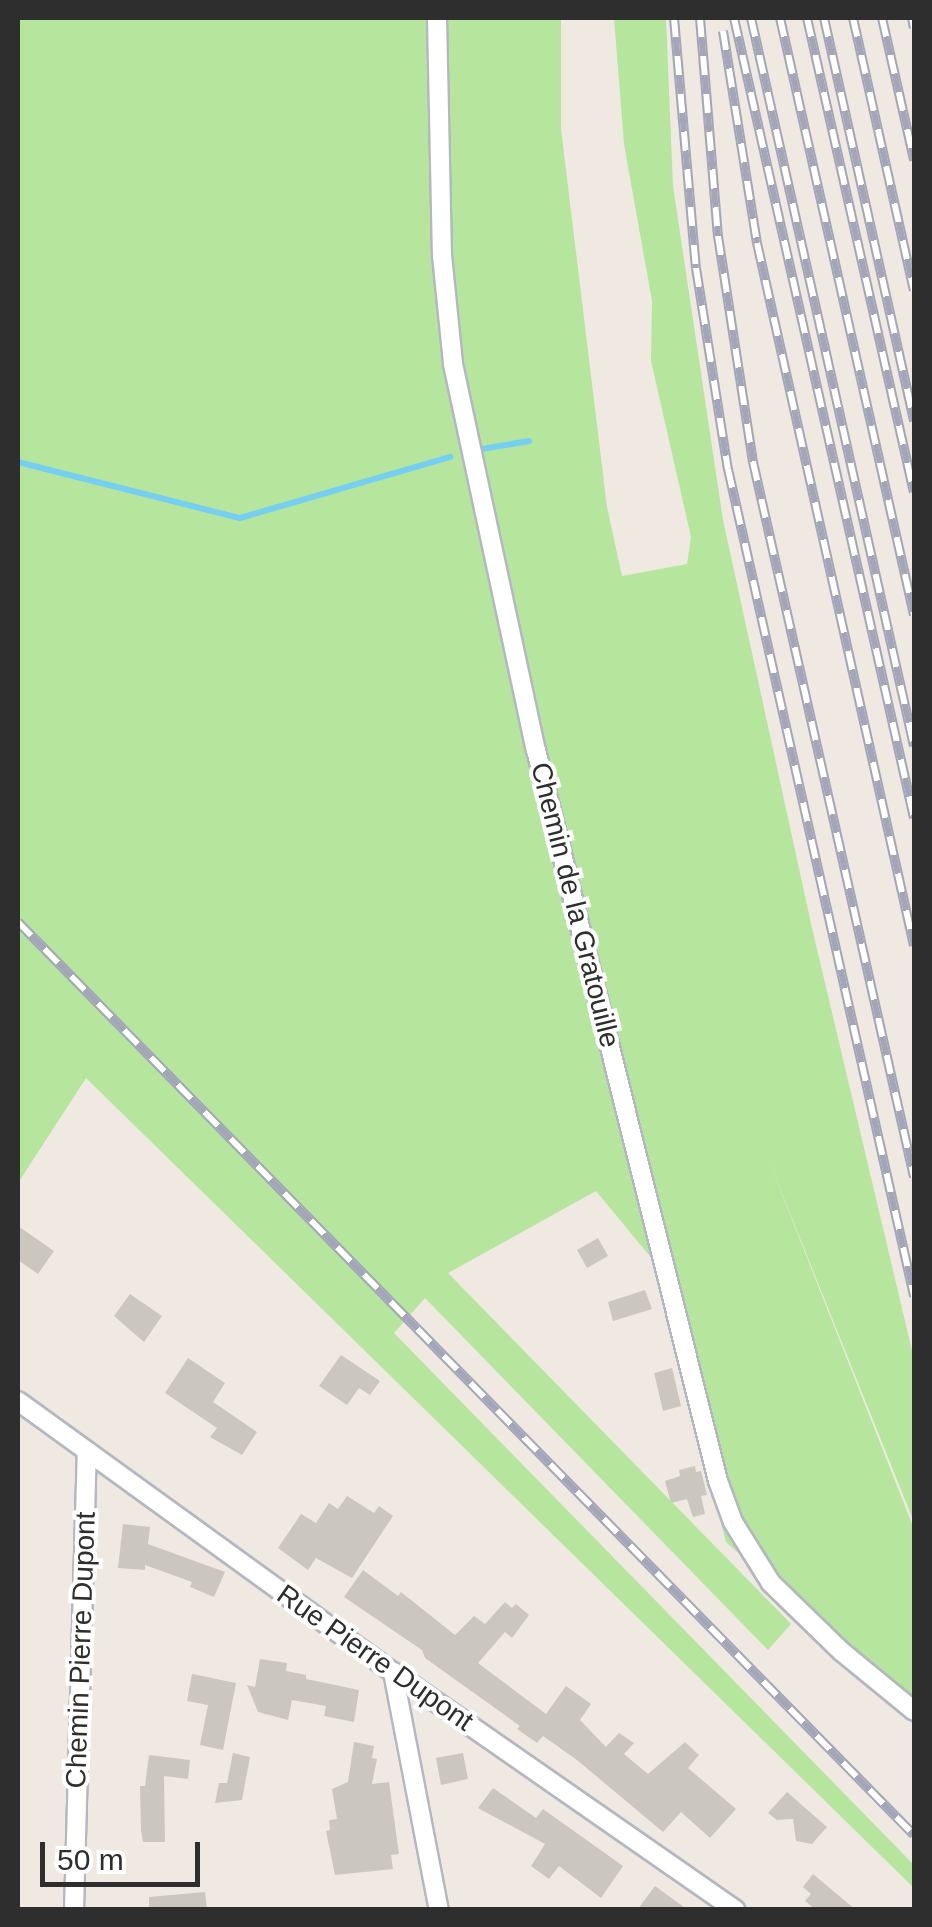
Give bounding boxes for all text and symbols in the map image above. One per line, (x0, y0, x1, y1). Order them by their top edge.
street label: Chemin de la Gratouille (523, 759, 627, 1051)
street label: Chemin Pierre Dupont (59, 1511, 103, 1789)
street label: Rue Pierre Dupont (270, 1578, 480, 1738)
scale bar (45, 1822, 205, 1884)
text: 50 m (57, 1843, 124, 1876)

